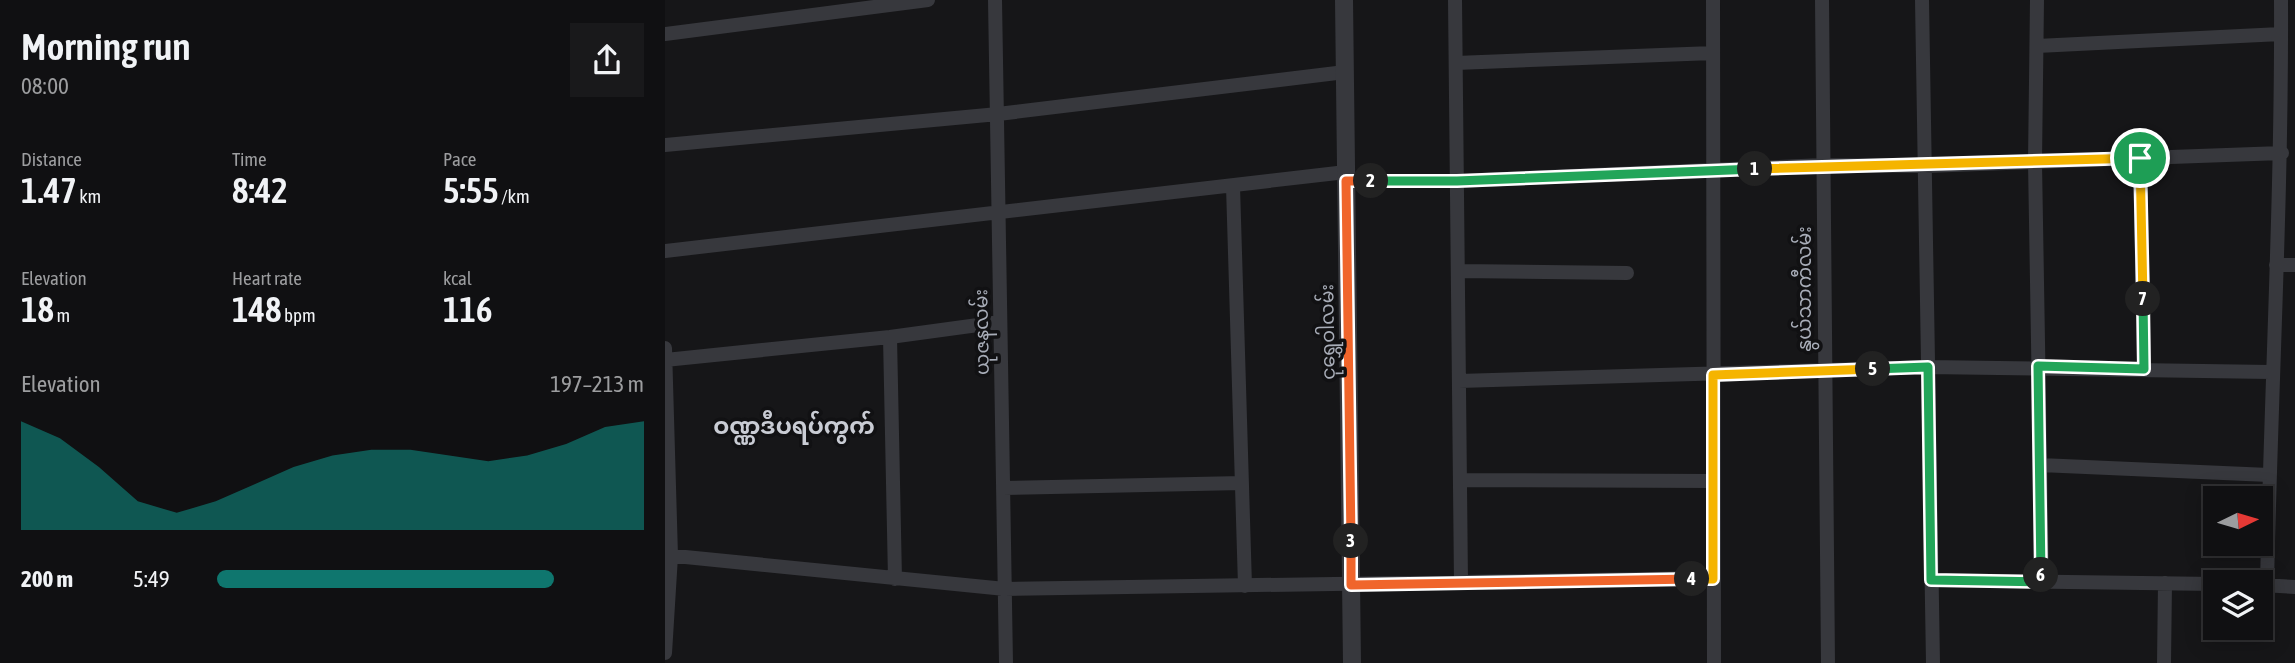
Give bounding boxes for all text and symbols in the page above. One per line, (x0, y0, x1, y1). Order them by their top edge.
button: share (570, 23, 644, 97)
text: Morning run (21, 25, 191, 68)
text: 08:00 (21, 73, 69, 99)
pin (2110, 128, 2170, 188)
icon: arrive (2121, 139, 2159, 177)
text: Distance (21, 148, 82, 170)
text: Time (232, 148, 267, 170)
text: Pace (443, 148, 476, 170)
pin: 1 (1737, 152, 1773, 186)
text: 1 (1750, 157, 1759, 179)
pin: 2 (1353, 164, 1389, 198)
text: 2 (1366, 169, 1375, 191)
text: 1.47 (21, 170, 77, 210)
text: 8:42 (232, 170, 288, 210)
text: 5:55 (443, 170, 499, 210)
text: km (77, 185, 101, 207)
text: /km (499, 185, 530, 207)
street label: နွယ်သာကီလမ်း (1790, 226, 1820, 352)
text: Elevation (21, 267, 87, 289)
text: Heart rate (232, 267, 302, 289)
text: kcal (443, 267, 472, 289)
pin: 7 (2125, 282, 2161, 316)
street label: ငုရွှေဝါလမ်း (1312, 284, 1345, 380)
text: 7 (2138, 287, 2147, 309)
text: 18 (21, 289, 54, 329)
text: 148 (232, 289, 281, 329)
text: 116 (443, 289, 492, 329)
street label: ယုဇနလမ်း (966, 289, 999, 375)
text: m (54, 304, 70, 326)
text: bpm (281, 304, 316, 326)
pin: 5 (1855, 352, 1891, 386)
text: 5 (1868, 357, 1877, 379)
text: Elevation (21, 371, 101, 397)
text: 197–213 m (550, 371, 644, 397)
district label: ဝဏ္ဏဒီပရပ်ကွက် (713, 410, 875, 445)
north arrow (2203, 486, 2273, 556)
map controls (2203, 486, 2273, 640)
pin: 3 (1333, 524, 1369, 558)
text: 3 (1346, 529, 1355, 551)
pin: 6 (2023, 558, 2059, 592)
pin: 4 (1675, 562, 1709, 596)
text: 6 (2036, 563, 2045, 585)
text: 200 m (21, 566, 73, 592)
text: 5:49 (133, 566, 170, 592)
text: 4 (1687, 567, 1696, 589)
button: layers (2203, 570, 2273, 640)

